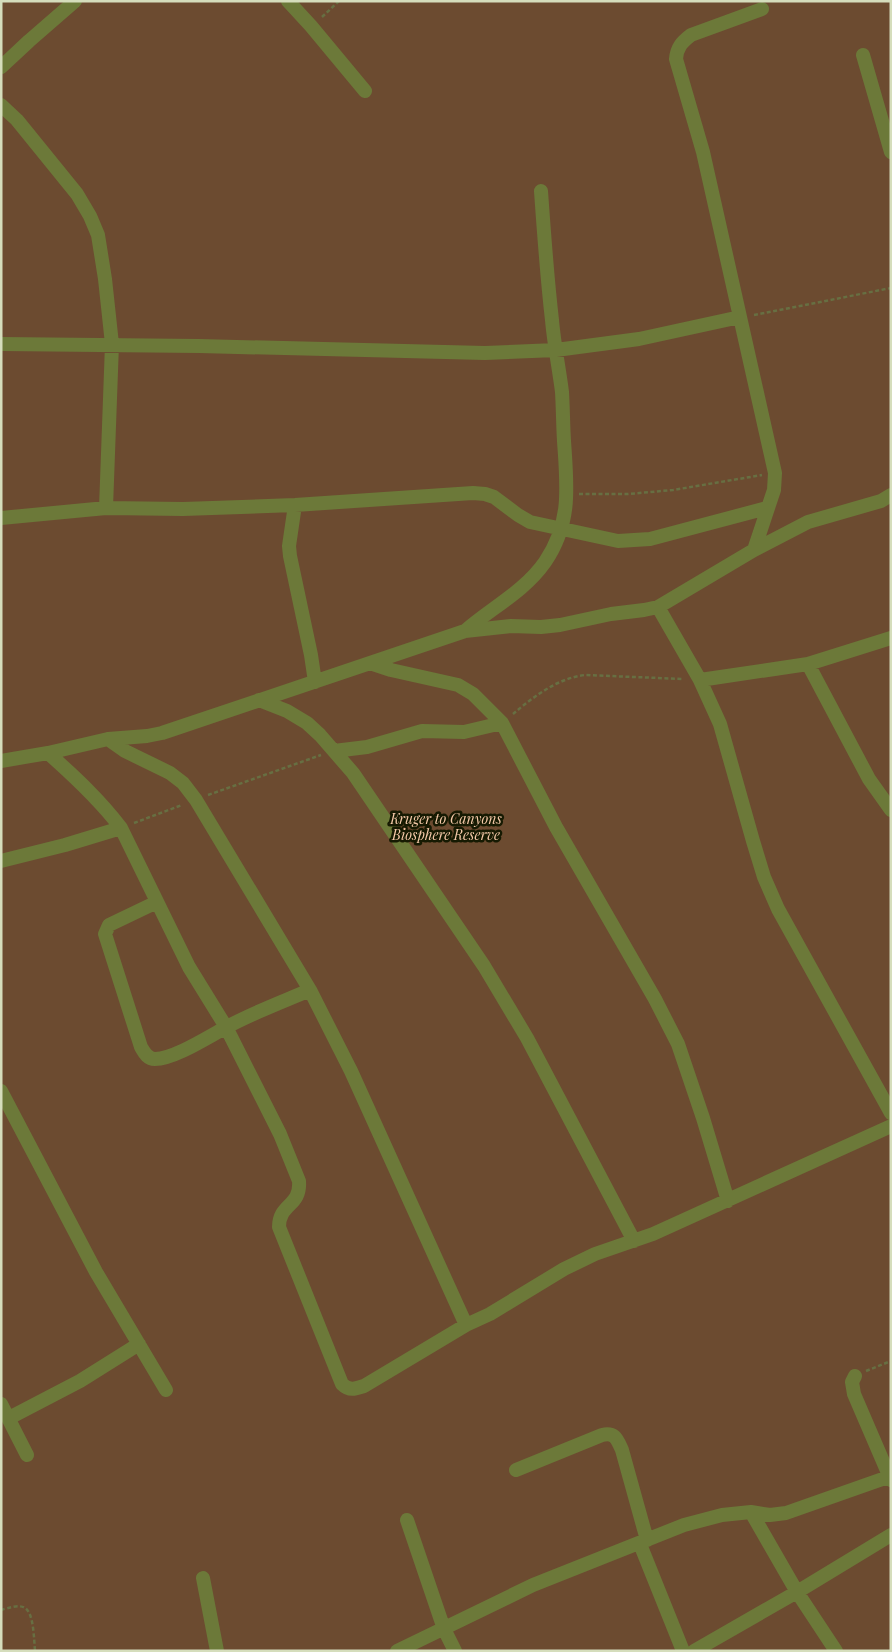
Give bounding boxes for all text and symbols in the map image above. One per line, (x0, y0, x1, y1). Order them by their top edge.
park label: Kruger to Canyons Biosphere Reserve (389, 809, 502, 844)

